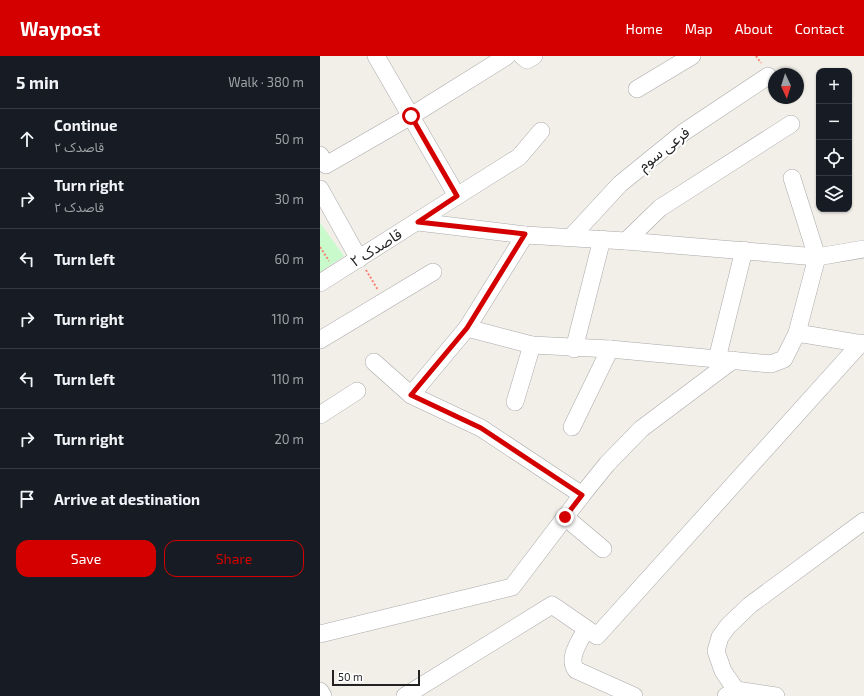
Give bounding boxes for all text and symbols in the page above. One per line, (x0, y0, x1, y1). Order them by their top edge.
text: Waypost (20, 17, 100, 40)
text: Home (626, 20, 663, 37)
text: Map (685, 20, 713, 37)
text: About (735, 20, 773, 37)
text: Contact (795, 20, 844, 37)
north arrow (768, 68, 804, 104)
map controls (816, 68, 852, 212)
button: + (816, 68, 852, 104)
text: 5 min (16, 72, 59, 92)
text: Walk · 380 m (228, 74, 304, 90)
button: − (816, 104, 852, 140)
route start (402, 107, 420, 125)
text: Continue (54, 116, 117, 134)
street label: فرعی سوم (634, 122, 695, 176)
icon: ahead (16, 128, 38, 150)
text: 50 m (275, 131, 304, 147)
text: قاصدک ۲ (54, 139, 104, 155)
button: locate (816, 140, 852, 176)
text: Turn right (54, 176, 124, 194)
button: layers (816, 176, 852, 212)
icon: right (16, 188, 38, 210)
text: 30 m (275, 191, 304, 207)
text: قاصدک ۲ (54, 199, 104, 215)
street label: قاصدک ۲ (346, 224, 405, 270)
icon: left (16, 248, 38, 270)
text: Turn left (54, 250, 115, 268)
text: 60 m (274, 251, 304, 267)
icon: right (16, 308, 38, 330)
text: Turn right (54, 310, 124, 328)
text: 110 m (272, 311, 304, 327)
icon: left (16, 368, 38, 390)
text: Turn left (54, 370, 115, 388)
text: 110 m (272, 371, 304, 387)
icon: right (16, 428, 38, 450)
text: Turn right (54, 430, 124, 448)
text: 20 m (275, 431, 304, 447)
icon: arrive (16, 488, 38, 510)
text: Arrive at destination (54, 490, 200, 508)
route end (556, 508, 574, 526)
button: Save (16, 540, 156, 577)
button: Share (164, 540, 304, 577)
scale bar (332, 668, 420, 687)
text: 50 m (338, 670, 363, 683)

